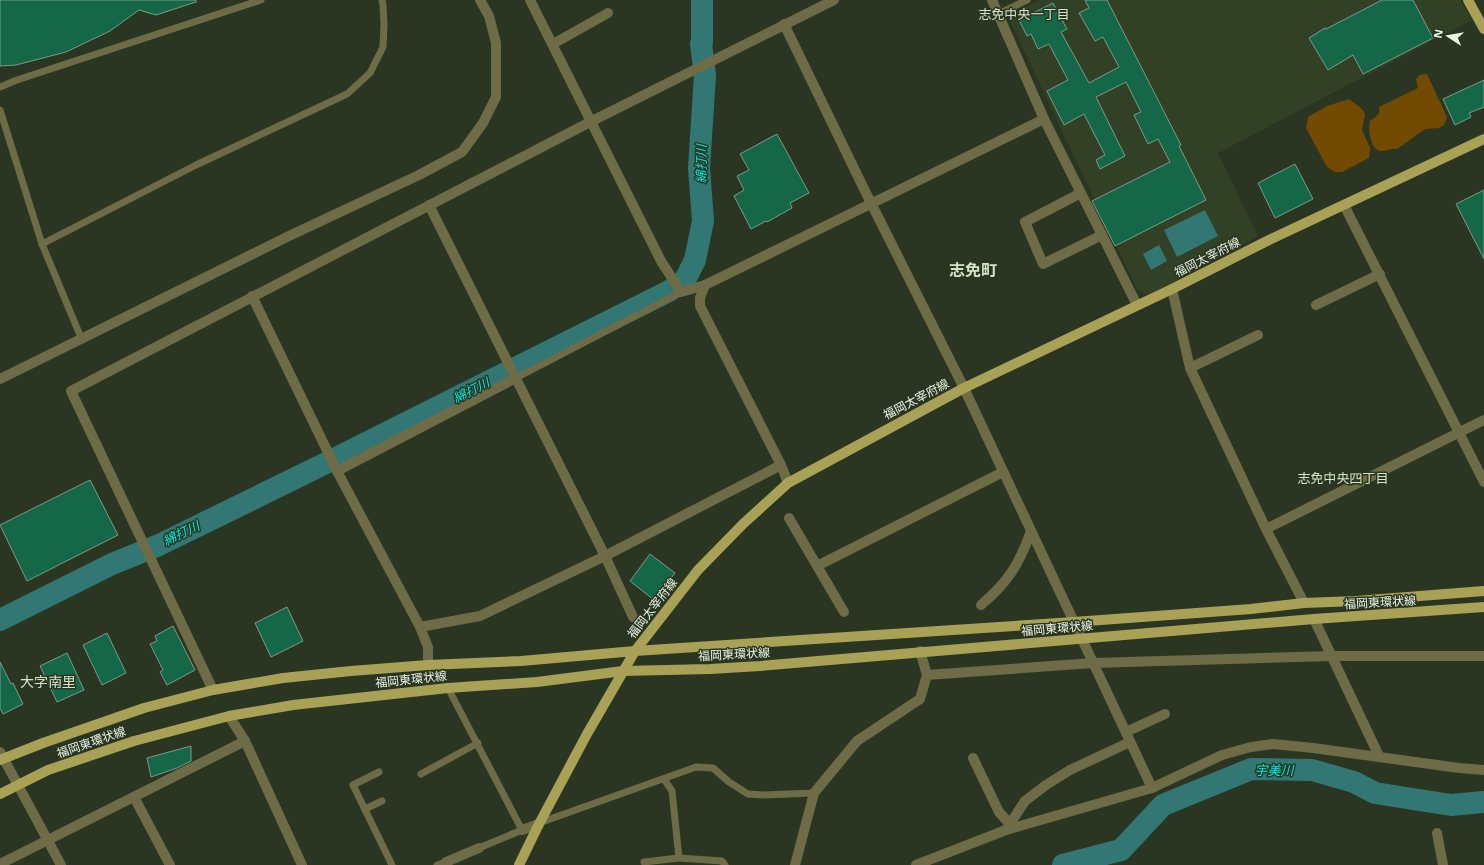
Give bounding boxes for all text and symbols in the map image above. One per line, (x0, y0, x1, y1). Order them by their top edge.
district label: 志免中央一丁目 (978, 5, 1070, 23)
north arrow (1428, 16, 1468, 56)
text: N (1429, 28, 1446, 40)
water label: 綿打川 (692, 143, 710, 184)
street label: 福岡太宰府線 (1171, 233, 1243, 281)
district label: 志免町 (949, 259, 997, 281)
water label: 綿打川 (450, 372, 494, 407)
street label: 福岡太宰府線 (880, 375, 952, 423)
district label: 志免中央四丁目 (1297, 469, 1389, 487)
water label: 綿打川 (160, 515, 204, 550)
street label: 福岡太宰府線 (623, 574, 681, 642)
street label: 福岡東環状線 (1344, 592, 1416, 612)
street label: 福岡東環状線 (1020, 616, 1094, 640)
street label: 福岡東環状線 (698, 644, 770, 664)
street label: 福岡東環状線 (374, 667, 448, 691)
district label: 大字南里 (20, 672, 76, 691)
street label: 福岡東環状線 (54, 722, 128, 762)
water label: 宇美川 (1254, 761, 1295, 779)

